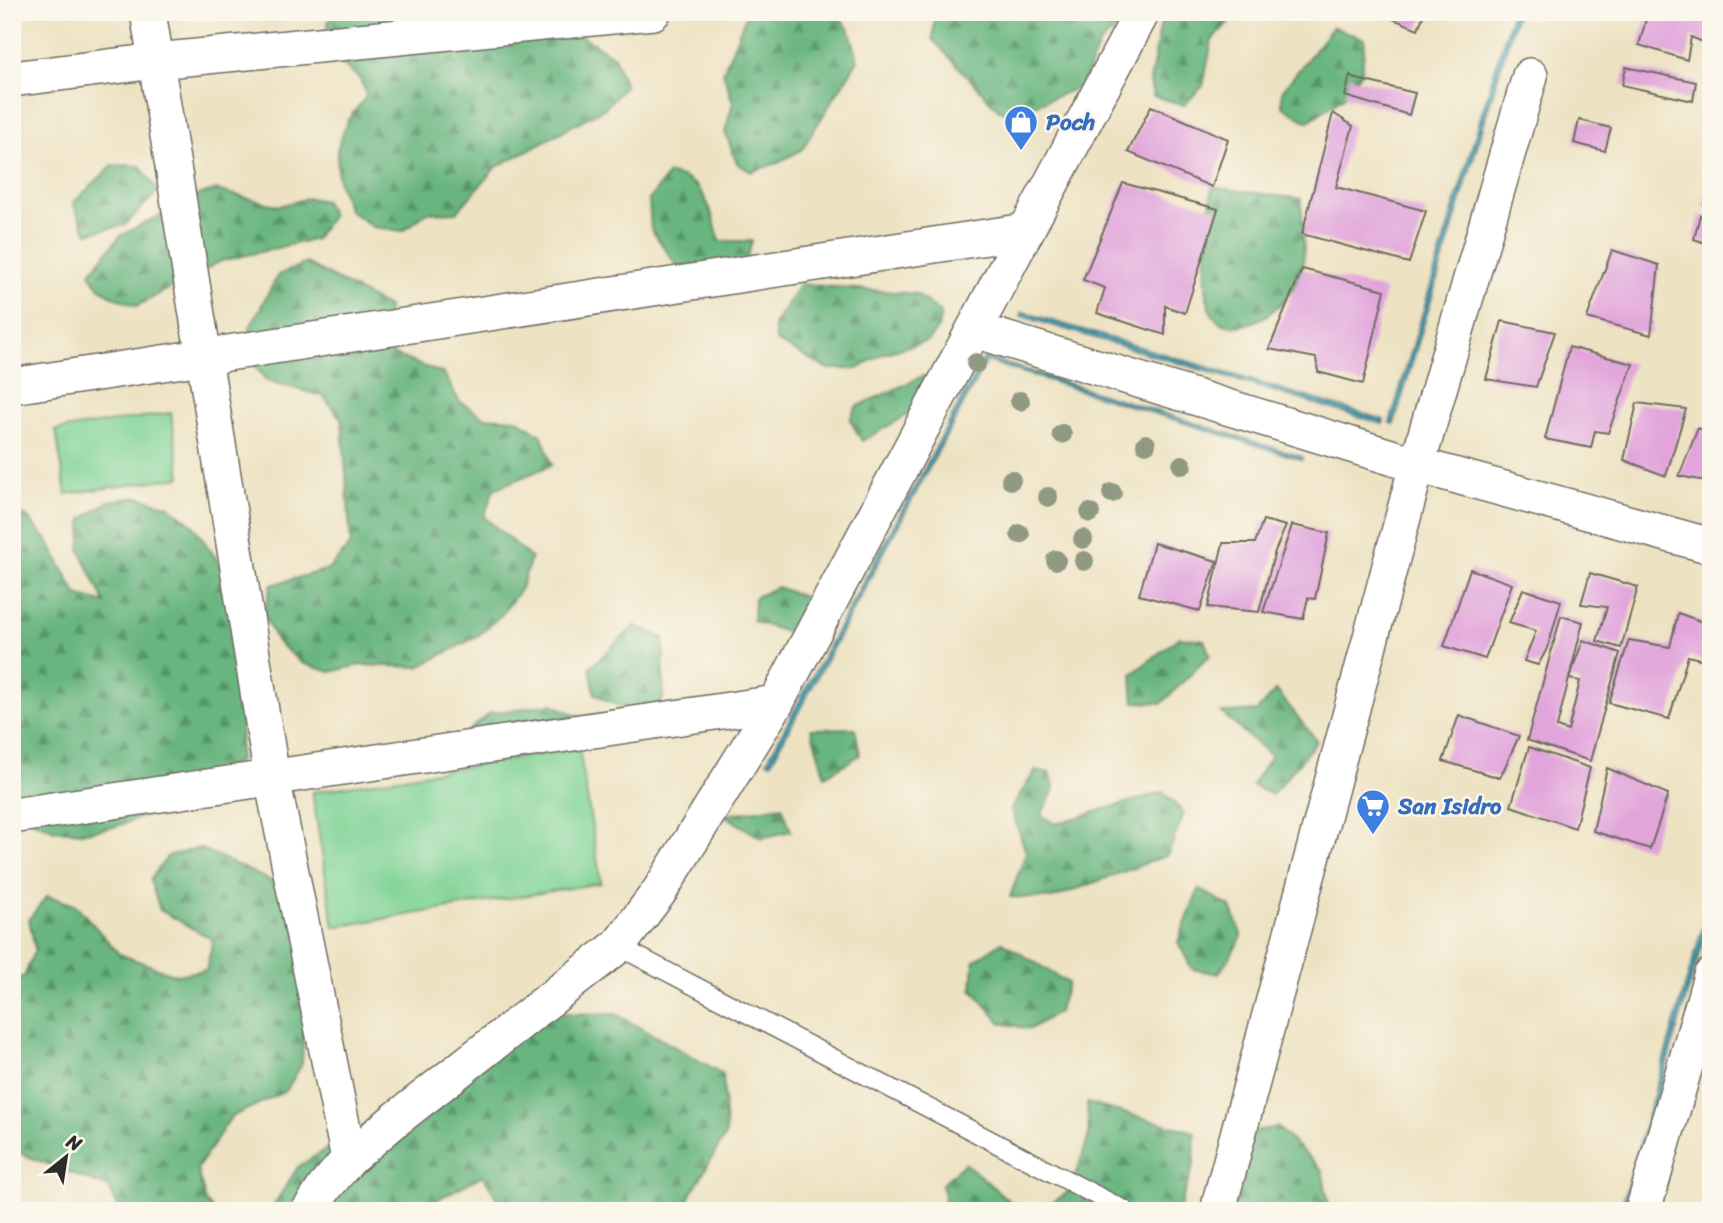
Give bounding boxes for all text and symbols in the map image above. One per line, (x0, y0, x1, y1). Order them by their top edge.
place label: Poch (1046, 102, 1095, 143)
shop icon: Poch (1002, 103, 1040, 152)
place label: San Isidro (1397, 786, 1502, 827)
supermarket icon: San Isidro (1354, 787, 1392, 836)
north arrow (32, 1122, 102, 1192)
text: N (59, 1125, 89, 1161)

